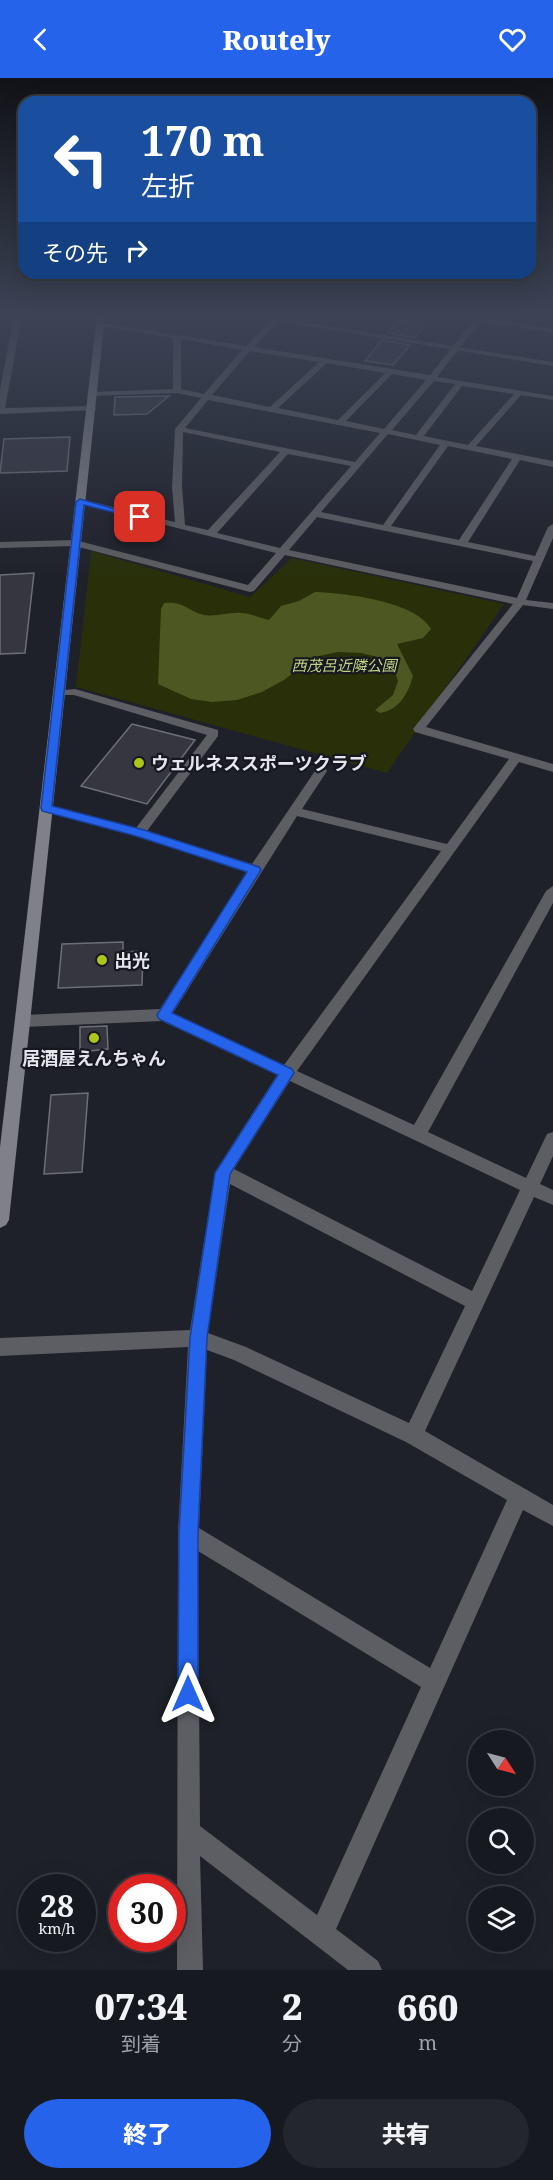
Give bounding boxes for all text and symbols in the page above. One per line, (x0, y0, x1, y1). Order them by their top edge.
text: Routely (222, 21, 331, 58)
icon: back (24, 23, 57, 56)
icon: heart (496, 23, 529, 56)
text: 170 m (141, 111, 265, 168)
icon: left (42, 120, 120, 198)
text: 左折 (141, 167, 195, 204)
icon: right (120, 234, 153, 267)
text: その先 (42, 237, 108, 267)
pin (114, 491, 165, 542)
icon: arrive (123, 500, 156, 533)
park label: 西茂呂近隣公園 (291, 655, 398, 675)
place label: ウェルネススポーツクラブ (151, 751, 367, 775)
marker: ウェルネススポーツクラブ (132, 756, 146, 770)
place label: 出光 (114, 948, 150, 972)
marker: 出光 (95, 953, 109, 967)
marker: 居酒屋えんちゃん (87, 1031, 101, 1045)
place label: 居酒屋えんちゃん (22, 1046, 166, 1070)
position arrow (156, 1662, 220, 1726)
north arrow (468, 1730, 534, 1796)
map controls (468, 1730, 534, 1952)
button: search (468, 1808, 534, 1874)
speed limit sign: 30 (108, 1874, 186, 1952)
text: 28 (40, 1885, 74, 1926)
button: layers (468, 1886, 534, 1952)
text: km/h (39, 1918, 75, 1938)
text: 07:34 (95, 1982, 187, 2031)
text: 2 (282, 1982, 303, 2031)
text: 660 (397, 1983, 458, 2032)
text: m (418, 2029, 437, 2056)
text: 到着 (121, 2030, 161, 2057)
text: 分 (282, 2030, 302, 2057)
button: 終了 (24, 2099, 271, 2168)
button: 共有 (283, 2099, 529, 2168)

